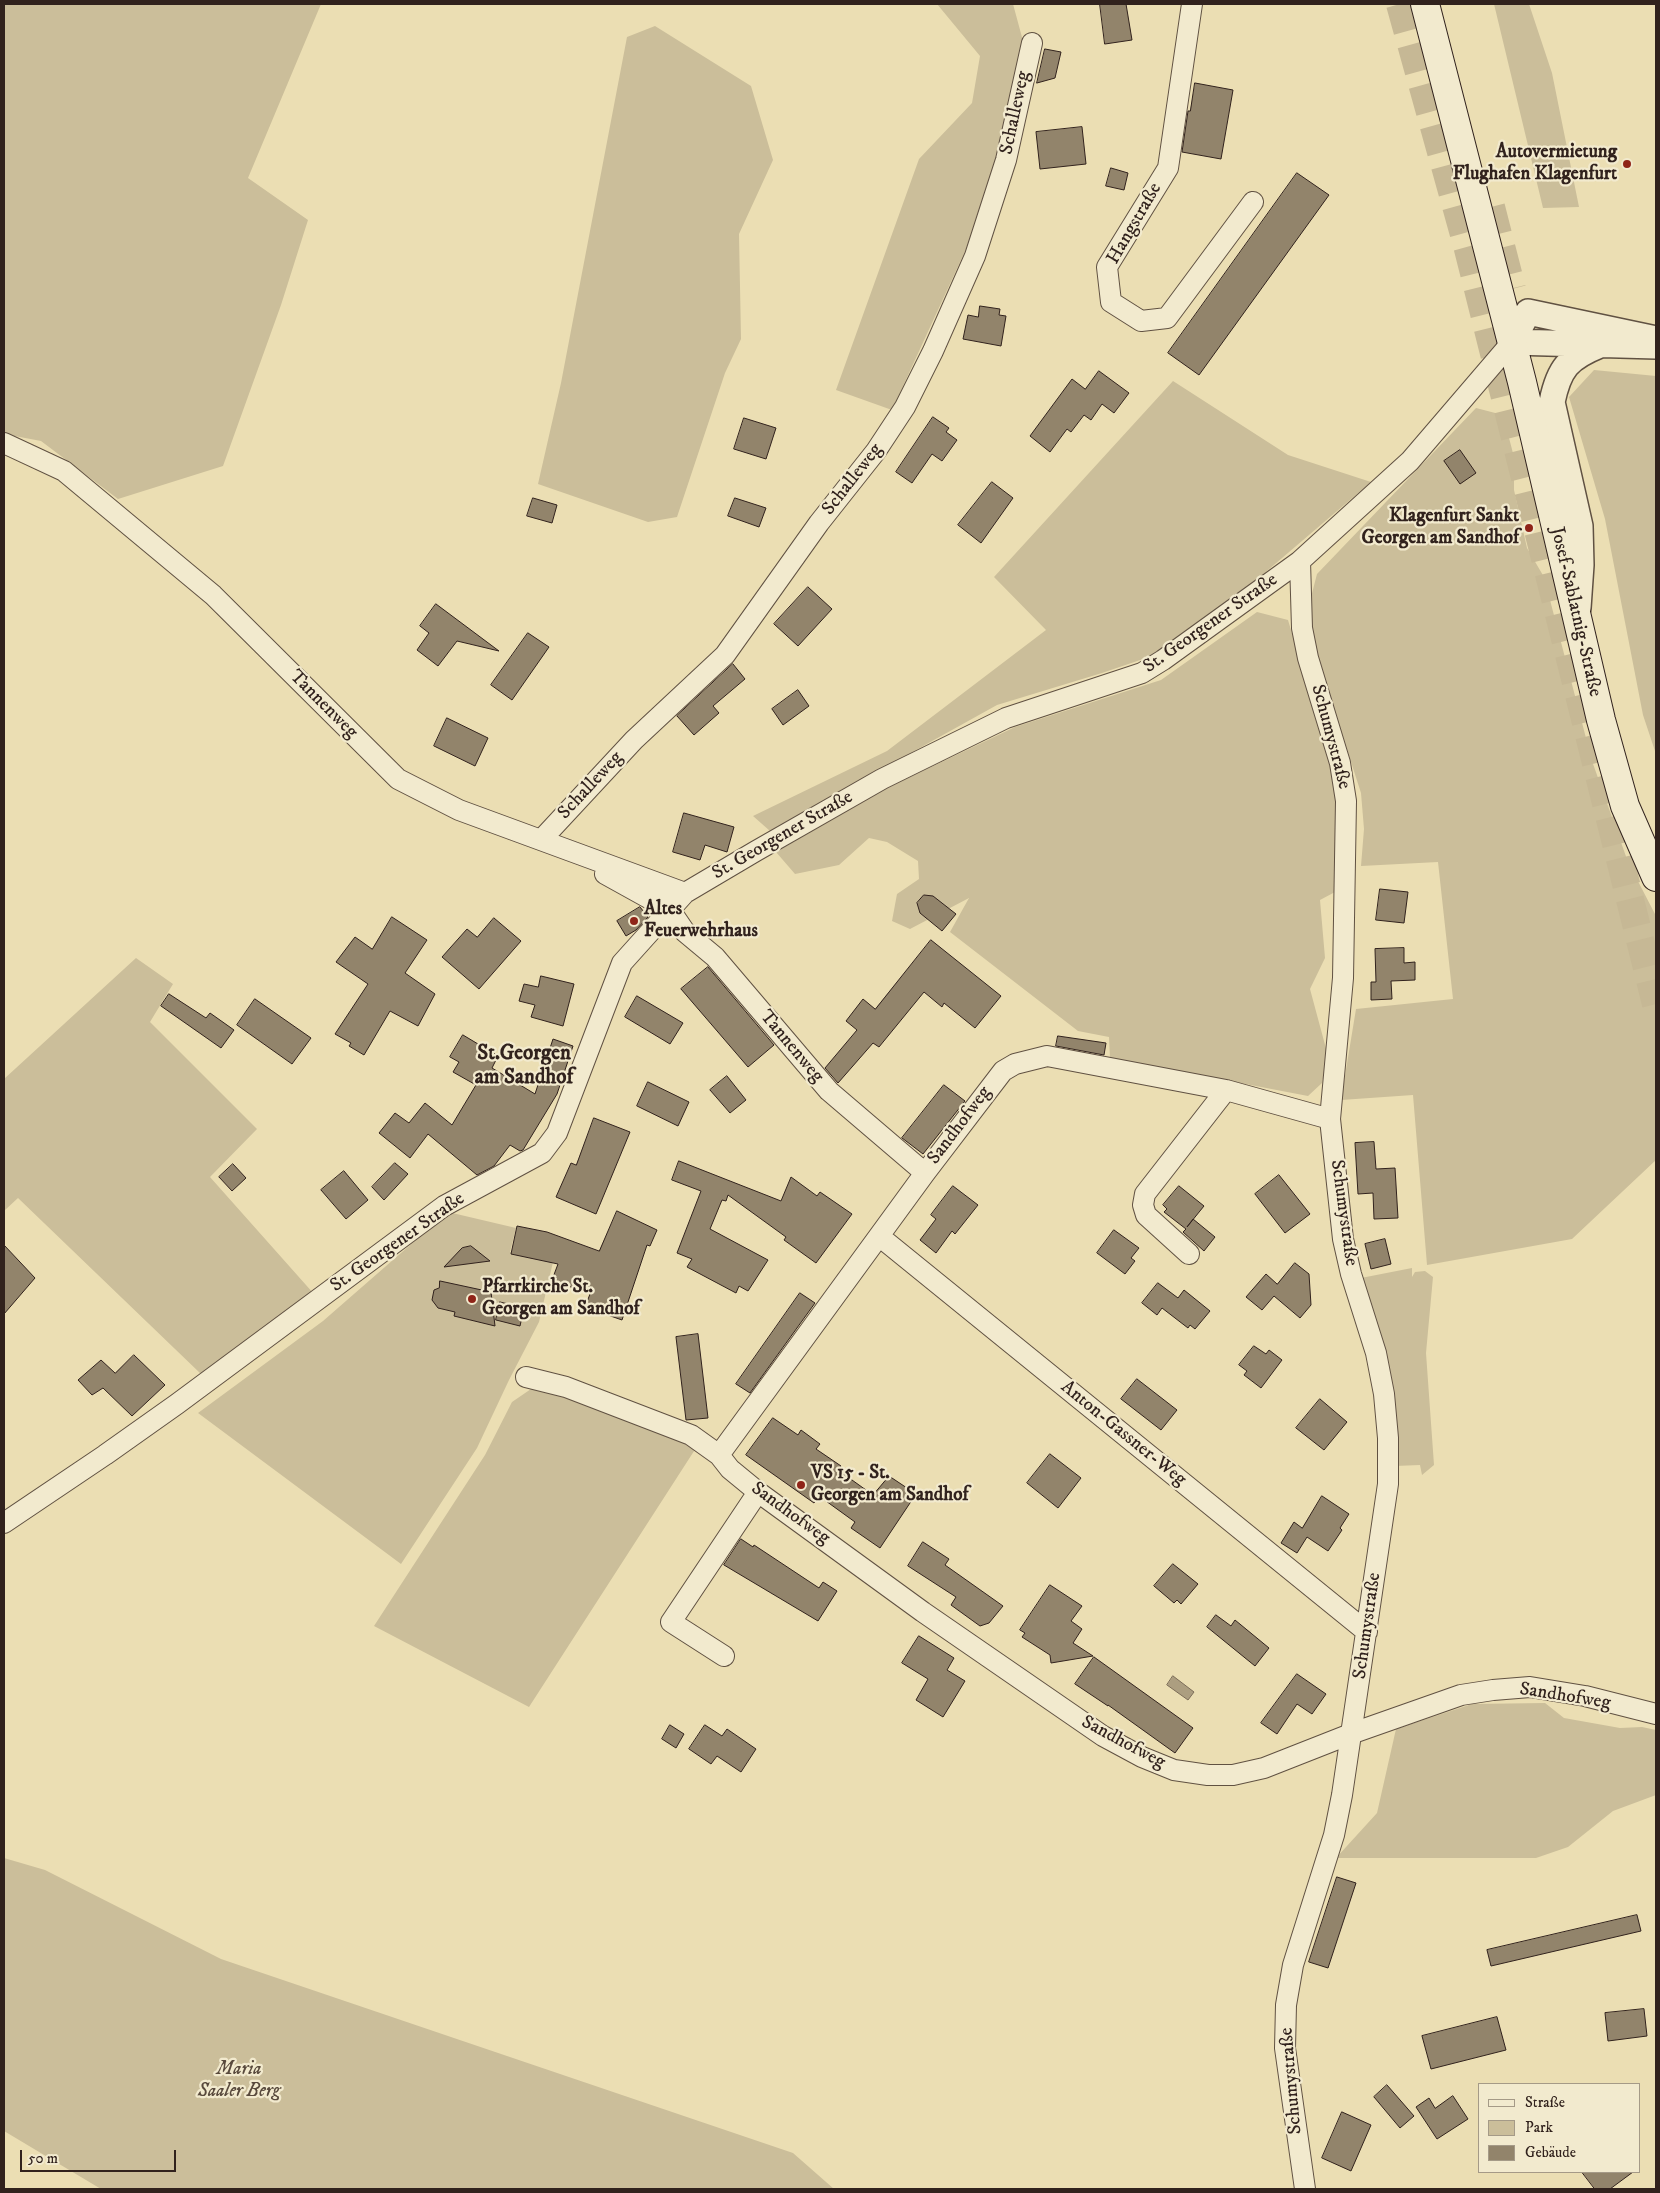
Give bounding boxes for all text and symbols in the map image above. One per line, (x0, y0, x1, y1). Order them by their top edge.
street label: Schalleweg (996, 69, 1036, 157)
place label: Autovermietung Flughafen Klagenfurt (1453, 142, 1617, 186)
marker: Autovermietung Flughafen Klagenfurt (1621, 158, 1633, 170)
street label: Hangstraße (1103, 179, 1167, 269)
street label: Schalleweg (818, 440, 888, 520)
place label: Klagenfurt Sankt Georgen am Sandhof (1362, 506, 1519, 550)
marker: Klagenfurt Sankt Georgen am Sandhof (1523, 522, 1535, 534)
street label: Josef-Sablatnig-Straße (1544, 525, 1606, 699)
street label: St. Georgener Straße (1140, 569, 1282, 679)
street label: Tannenweg (284, 666, 362, 744)
street label: Schumystraße (1305, 682, 1355, 792)
street label: Schalleweg (554, 747, 628, 825)
street label: St. Georgener Straße (709, 786, 857, 886)
place label: Altes Feuerwehrhaus (644, 899, 758, 943)
marker: Altes Feuerwehrhaus (628, 915, 640, 927)
street label: Tannenweg (754, 1006, 828, 1088)
district label: St.Georgen am Sandhof (475, 1042, 573, 1092)
street label: Sandhofweg (923, 1082, 997, 1170)
street label: Schumystraße (1324, 1158, 1362, 1268)
street label: St. Georgener Straße (327, 1188, 469, 1298)
place label: Pfarrkirche St. Georgen am Sandhof (482, 1277, 639, 1321)
marker: Pfarrkirche St. Georgen am Sandhof (466, 1293, 478, 1305)
street label: Anton-Gassner-Weg (1056, 1376, 1190, 1492)
place label: VS 15 - St. Georgen am Sandhof (811, 1463, 968, 1507)
street label: Sandhofweg (746, 1478, 834, 1550)
marker: VS 15 - St. Georgen am Sandhof (795, 1479, 807, 1491)
street label: Schumystraße (1349, 1571, 1387, 1681)
street label: Sandhofweg (1518, 1679, 1612, 1715)
street label: Sandhofweg (1077, 1711, 1169, 1775)
street label: Schumystraße (1276, 2027, 1308, 2135)
park label: Maria Saaler Berg (198, 2059, 280, 2103)
legend (1478, 2083, 1640, 2173)
text: Straße (1525, 2093, 1565, 2112)
text: Park (1525, 2118, 1553, 2137)
scale bar (22, 2140, 179, 2172)
text: Gebäude (1525, 2143, 1576, 2162)
text: 50 m (28, 2149, 58, 2168)

